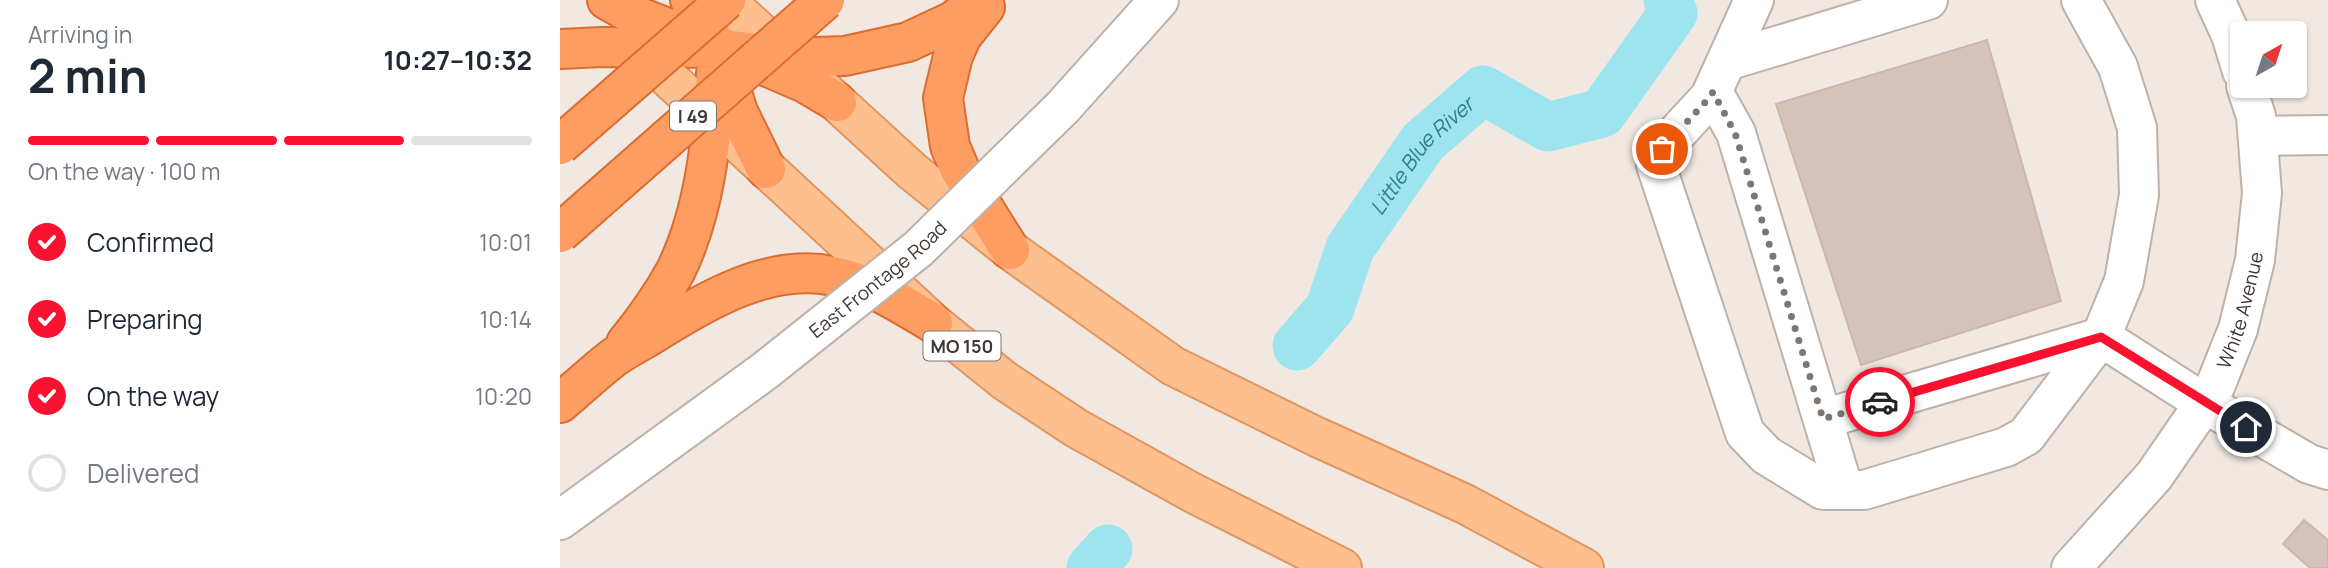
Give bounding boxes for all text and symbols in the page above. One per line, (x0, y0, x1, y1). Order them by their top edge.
text: Arriving in (28, 18, 133, 50)
north arrow (2230, 21, 2306, 98)
map controls (2230, 21, 2307, 98)
text: 10:27–10:32 (383, 42, 532, 78)
text: 2 min (28, 44, 148, 107)
water label: Little Blue River (1363, 89, 1481, 220)
road number: I 49 (670, 102, 716, 131)
pin (1632, 119, 1692, 179)
icon: bag (1643, 130, 1681, 168)
text: On the way · 100 m (28, 155, 221, 187)
street label: East Frontage Road (804, 215, 952, 344)
icon: check (28, 223, 66, 261)
text: Confirmed (87, 224, 214, 260)
text: 10:01 (479, 226, 532, 258)
street label: White Avenue (2210, 251, 2269, 372)
icon: check (28, 300, 66, 338)
text: Preparing (87, 301, 203, 337)
text: 10:14 (480, 303, 532, 335)
road number: MO 150 (924, 332, 1000, 360)
courier (1845, 367, 1915, 437)
icon: check (28, 377, 66, 415)
text: On the way (87, 378, 219, 414)
text: 10:20 (475, 380, 532, 412)
icon: car (1861, 383, 1899, 421)
pin (2216, 397, 2276, 457)
icon: home (2227, 408, 2265, 446)
text: Delivered (87, 455, 199, 491)

